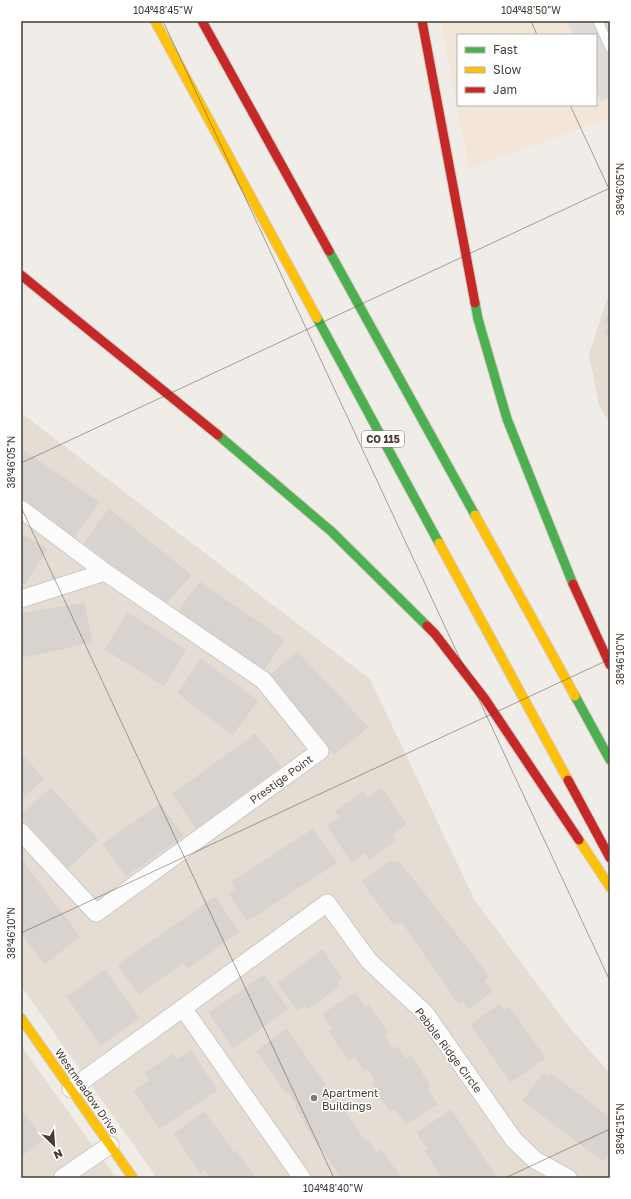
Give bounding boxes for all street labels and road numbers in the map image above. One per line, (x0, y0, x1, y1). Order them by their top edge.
road number: CO 115 (362, 431, 404, 447)
street label: Prestige Point (247, 752, 315, 806)
street label: Pebble Ridge Circle (413, 1005, 485, 1095)
street label: Westmeadow Drive (53, 1046, 121, 1136)

